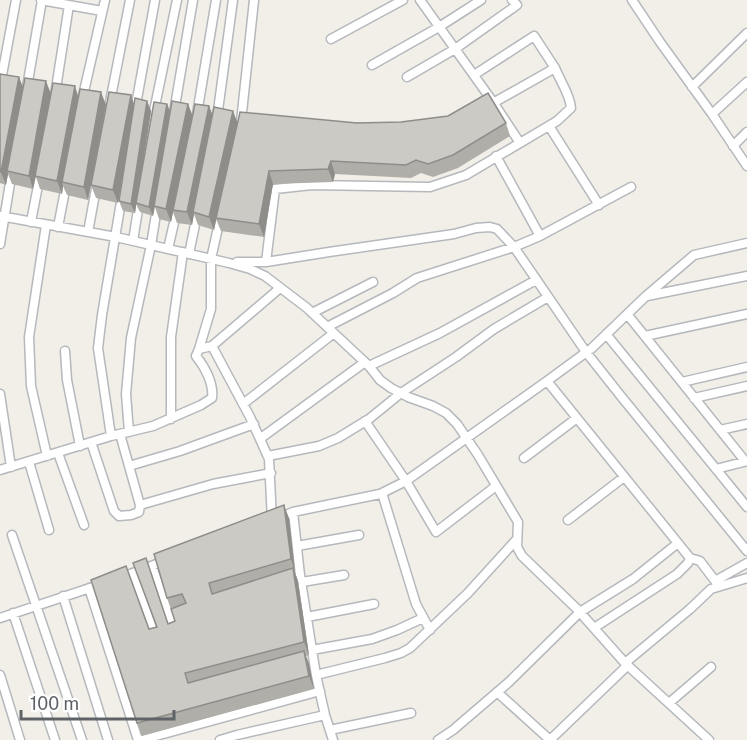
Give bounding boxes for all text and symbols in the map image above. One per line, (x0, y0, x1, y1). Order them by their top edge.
scale bar (21, 683, 174, 721)
text: 100 m (30, 693, 79, 714)

